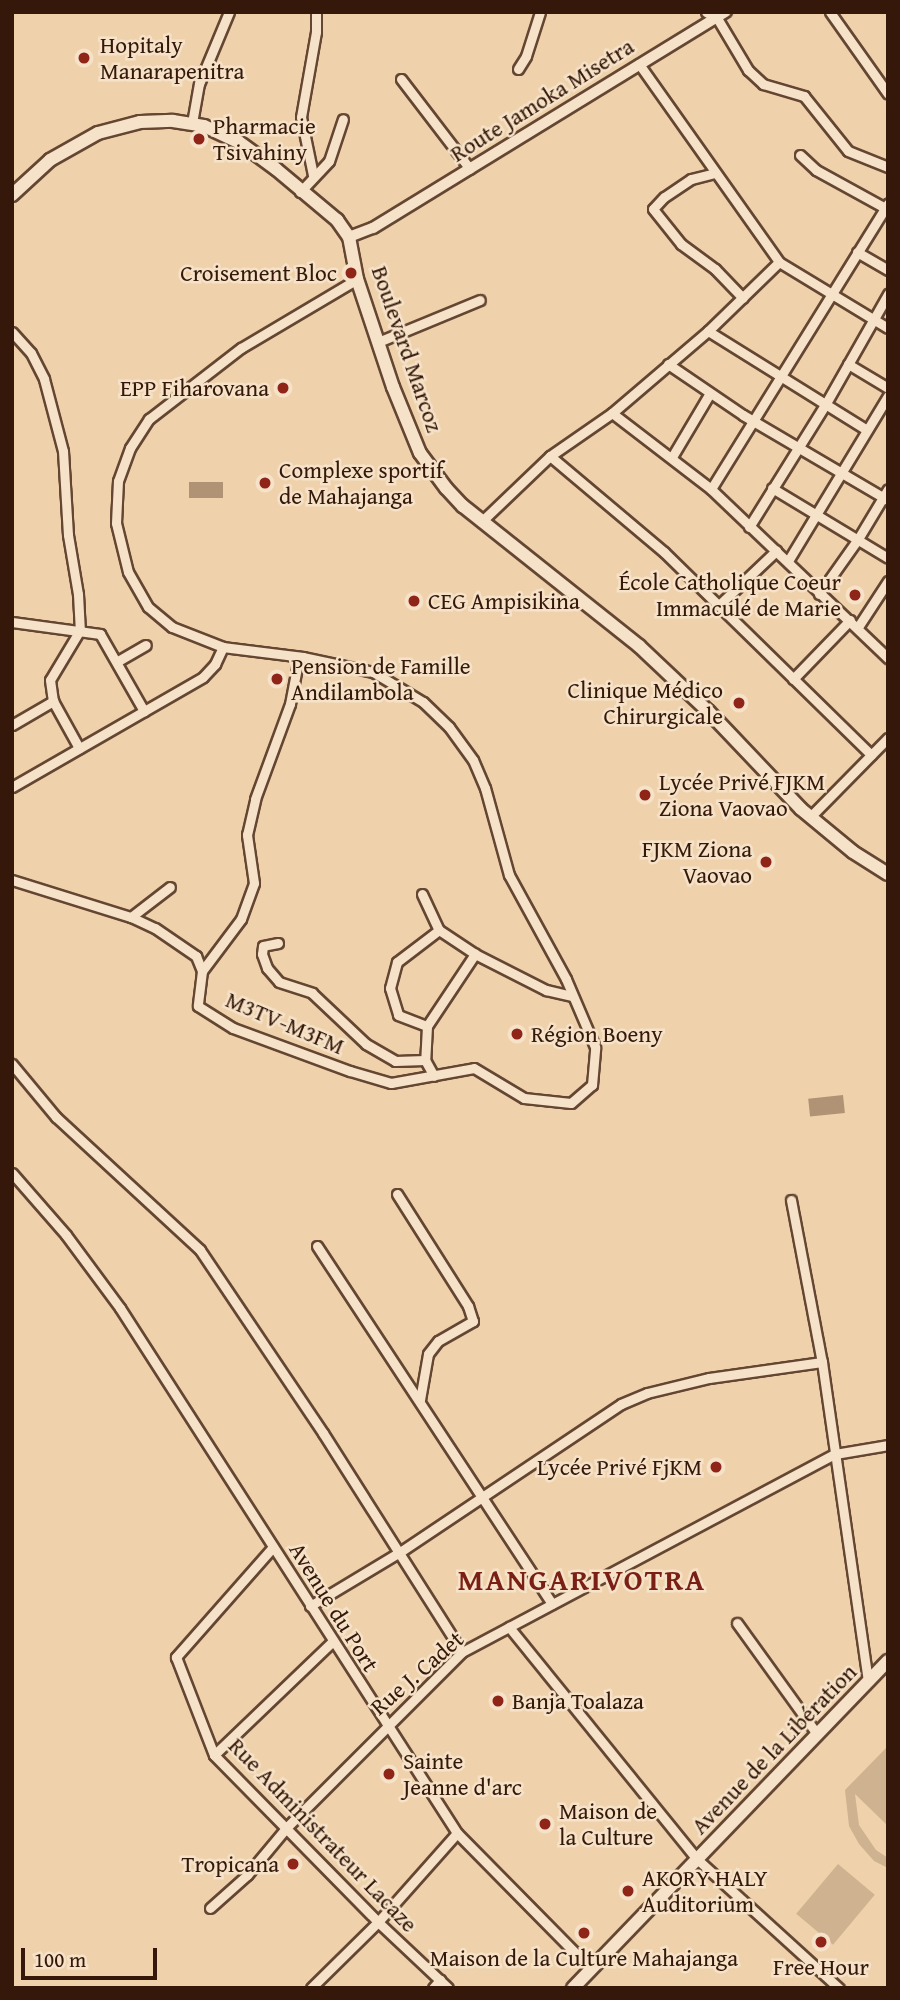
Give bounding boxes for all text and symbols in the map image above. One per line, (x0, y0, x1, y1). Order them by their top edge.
place label: Hopitaly Manarapenitra (100, 31, 244, 85)
street label: Route Jamoka Misetra (445, 32, 639, 168)
marker: Hopitaly Manarapenitra (74, 48, 94, 68)
place label: Pharmacie Tsivahiny (213, 112, 316, 166)
marker: Pharmacie Tsivahiny (191, 131, 207, 147)
place label: Croisement Bloc (180, 259, 337, 287)
street label: Boulevard Marcoz (366, 262, 448, 436)
marker: Croisement Bloc (343, 265, 359, 281)
place label: EPP Fiharovana (120, 374, 269, 402)
marker: EPP Fiharovana (275, 380, 291, 396)
place label: Complexe sportif de Mahajanga (279, 456, 443, 510)
marker: Complexe sportif de Mahajanga (257, 475, 273, 491)
place label: École Catholique Coeur Immaculé de Marie (619, 568, 841, 622)
place label: CEG Ampisikina (428, 587, 580, 615)
marker: École Catholique Coeur Immaculé de Marie (847, 587, 863, 603)
marker: CEG Ampisikina (406, 593, 422, 609)
place label: Pension de Famille Andilambola (291, 652, 471, 706)
marker: Pension de Famille Andilambola (269, 671, 285, 687)
place label: Clinique Médico Chirurgicale (567, 676, 723, 730)
marker: Clinique Médico Chirurgicale (729, 693, 749, 713)
place label: Lycée Privé FJKM Ziona Vaovao (659, 768, 825, 822)
marker: Lycée Privé FJKM Ziona Vaovao (637, 787, 653, 803)
place label: FJKM Ziona Vaovao (642, 835, 752, 889)
marker: FJKM Ziona Vaovao (758, 854, 774, 870)
street label: M3TV-M3FM (222, 986, 348, 1060)
place label: Région Boeny (531, 1020, 663, 1048)
marker: Région Boeny (509, 1026, 525, 1042)
place label: Lycée Privé FjKM (537, 1453, 702, 1481)
marker: Lycée Privé FjKM (708, 1459, 724, 1475)
street label: Avenue du Port (283, 1537, 385, 1677)
district label: MANGARIVOTRA (459, 1561, 705, 1597)
street label: Rue J. Cadet (365, 1625, 469, 1721)
street label: Avenue de la Libération (686, 1658, 862, 1840)
place label: Banja Toalaza (512, 1687, 644, 1715)
marker: Banja Toalaza (490, 1693, 506, 1709)
street label: Rue Administrateur Lacaze (223, 1732, 423, 1938)
place label: Sainte Jeanne d'arc (403, 1747, 522, 1801)
marker: Sainte Jeanne d'arc (381, 1766, 397, 1782)
place label: Maison de la Culture (559, 1797, 657, 1851)
marker: Maison de la Culture (537, 1816, 553, 1832)
place label: Tropicana (182, 1850, 279, 1878)
marker: Tropicana (285, 1856, 301, 1872)
place label: AKORY HALY Auditorium (642, 1864, 768, 1918)
marker: AKORY HALY Auditorium (620, 1883, 636, 1899)
marker: Maison de la Culture Mahajanga (576, 1925, 592, 1941)
scale bar (24, 1934, 161, 1978)
marker: Free Hour (813, 1934, 829, 1950)
text: 100 m (34, 1944, 86, 1975)
place label: Maison de la Culture Mahajanga (430, 1944, 738, 1972)
place label: Free Hour (773, 1953, 869, 1981)

